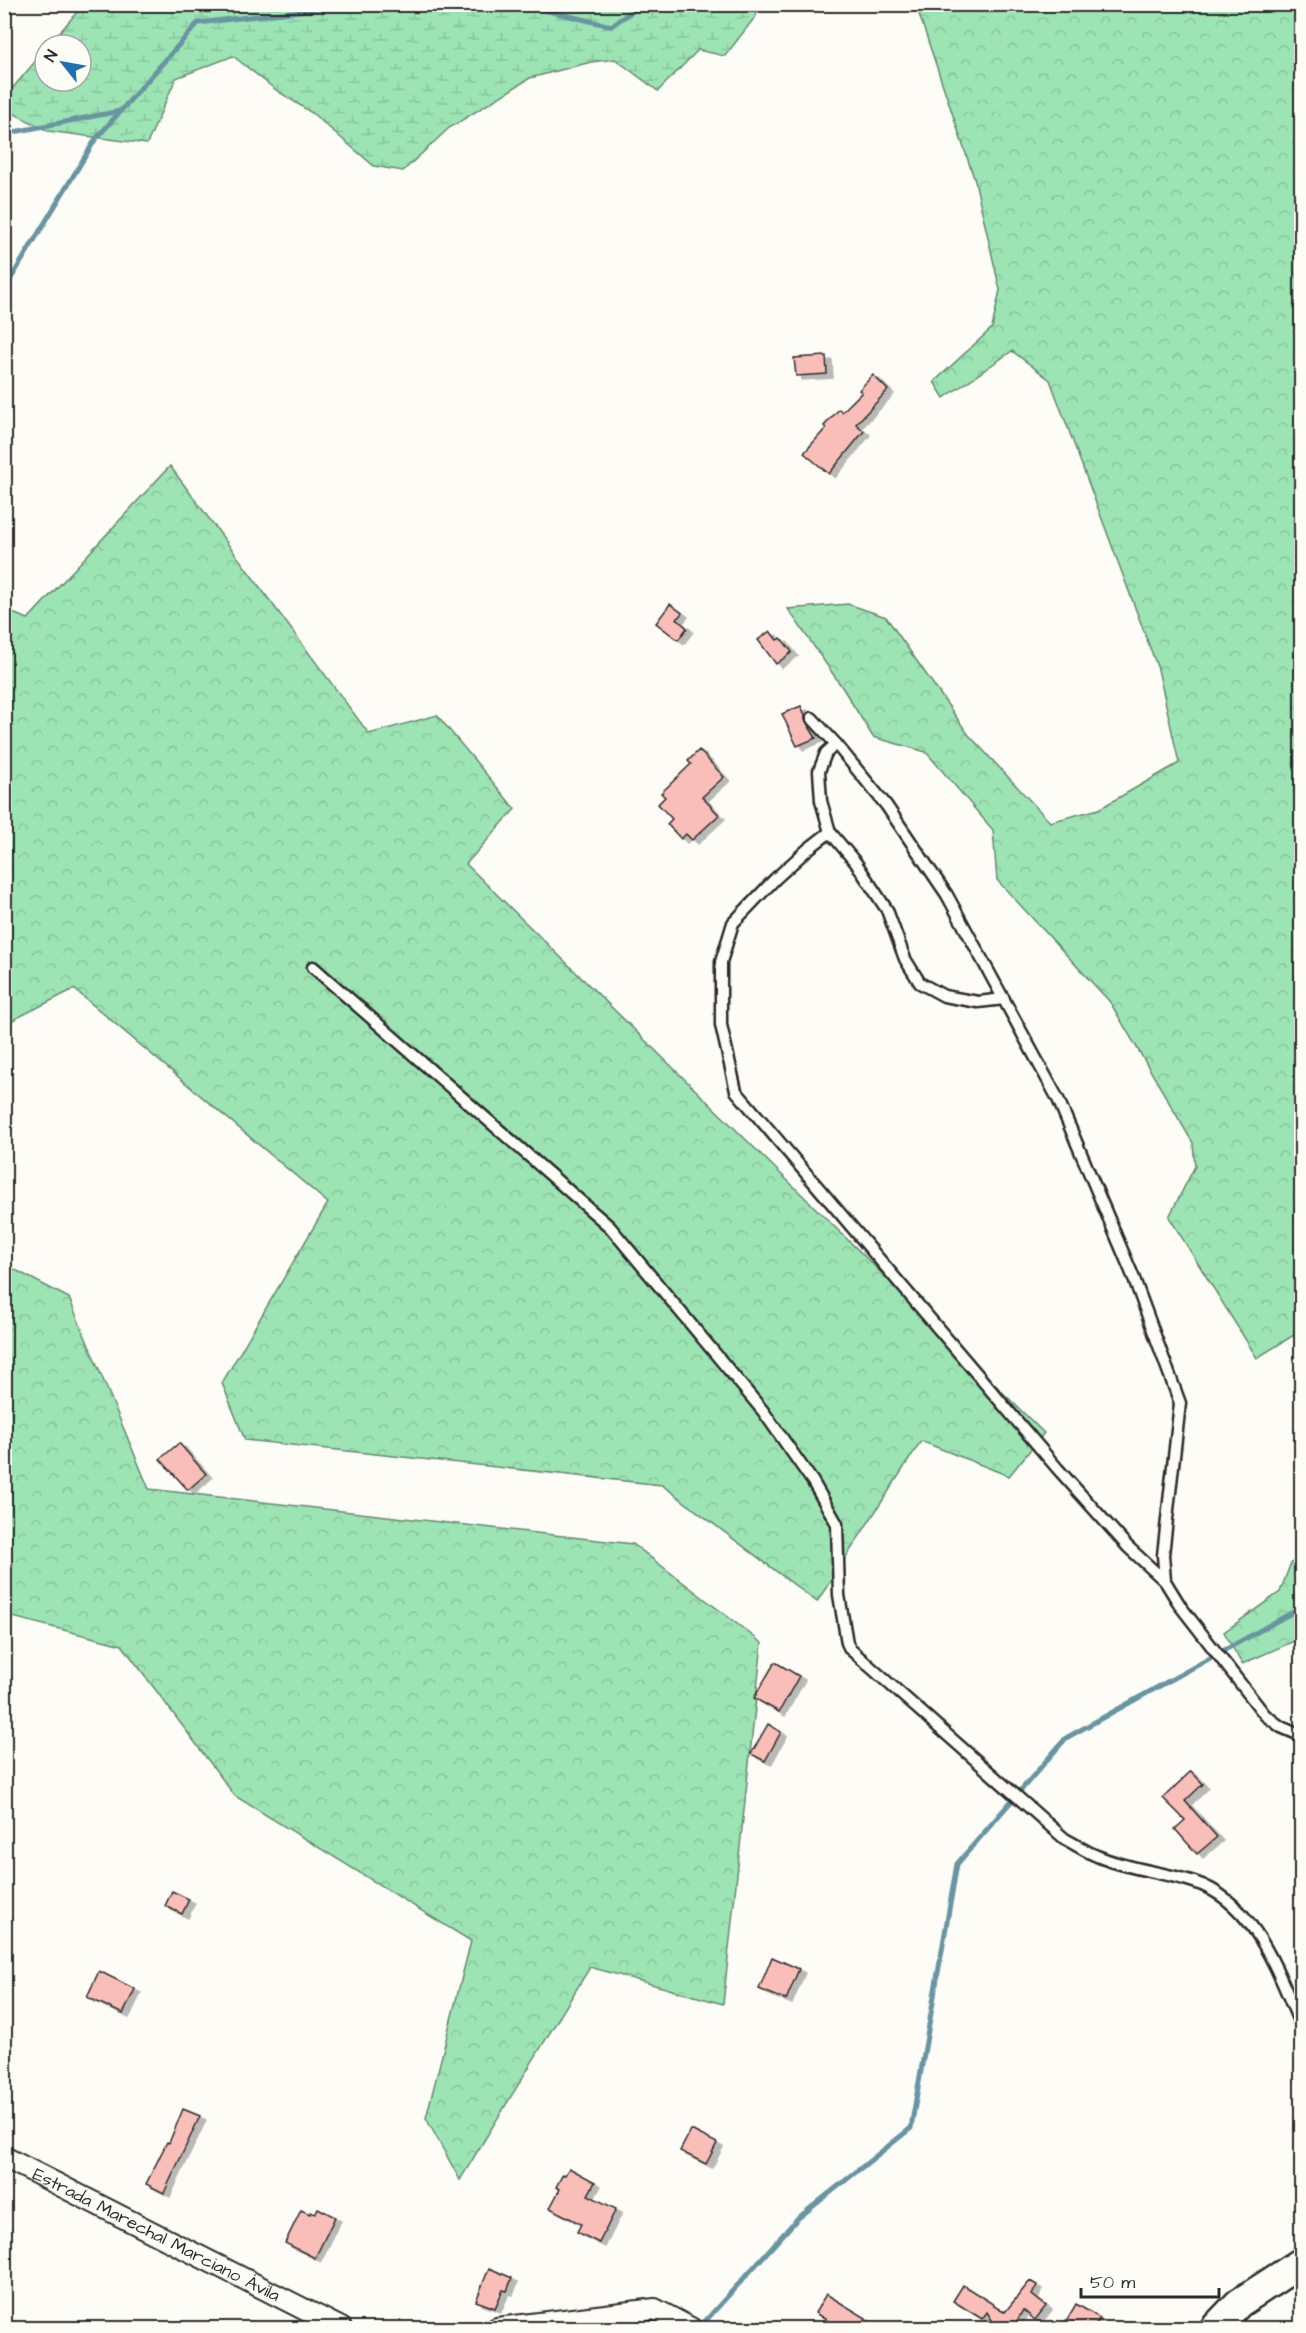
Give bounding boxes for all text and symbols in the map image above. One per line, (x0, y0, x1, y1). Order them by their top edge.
north arrow (33, 33, 93, 93)
text: N (39, 46, 63, 66)
street label: Estrada Marechal Marciano Ávila (29, 2161, 284, 2308)
scale bar (1081, 2261, 1219, 2299)
text: 50 m (1090, 2270, 1135, 2295)

